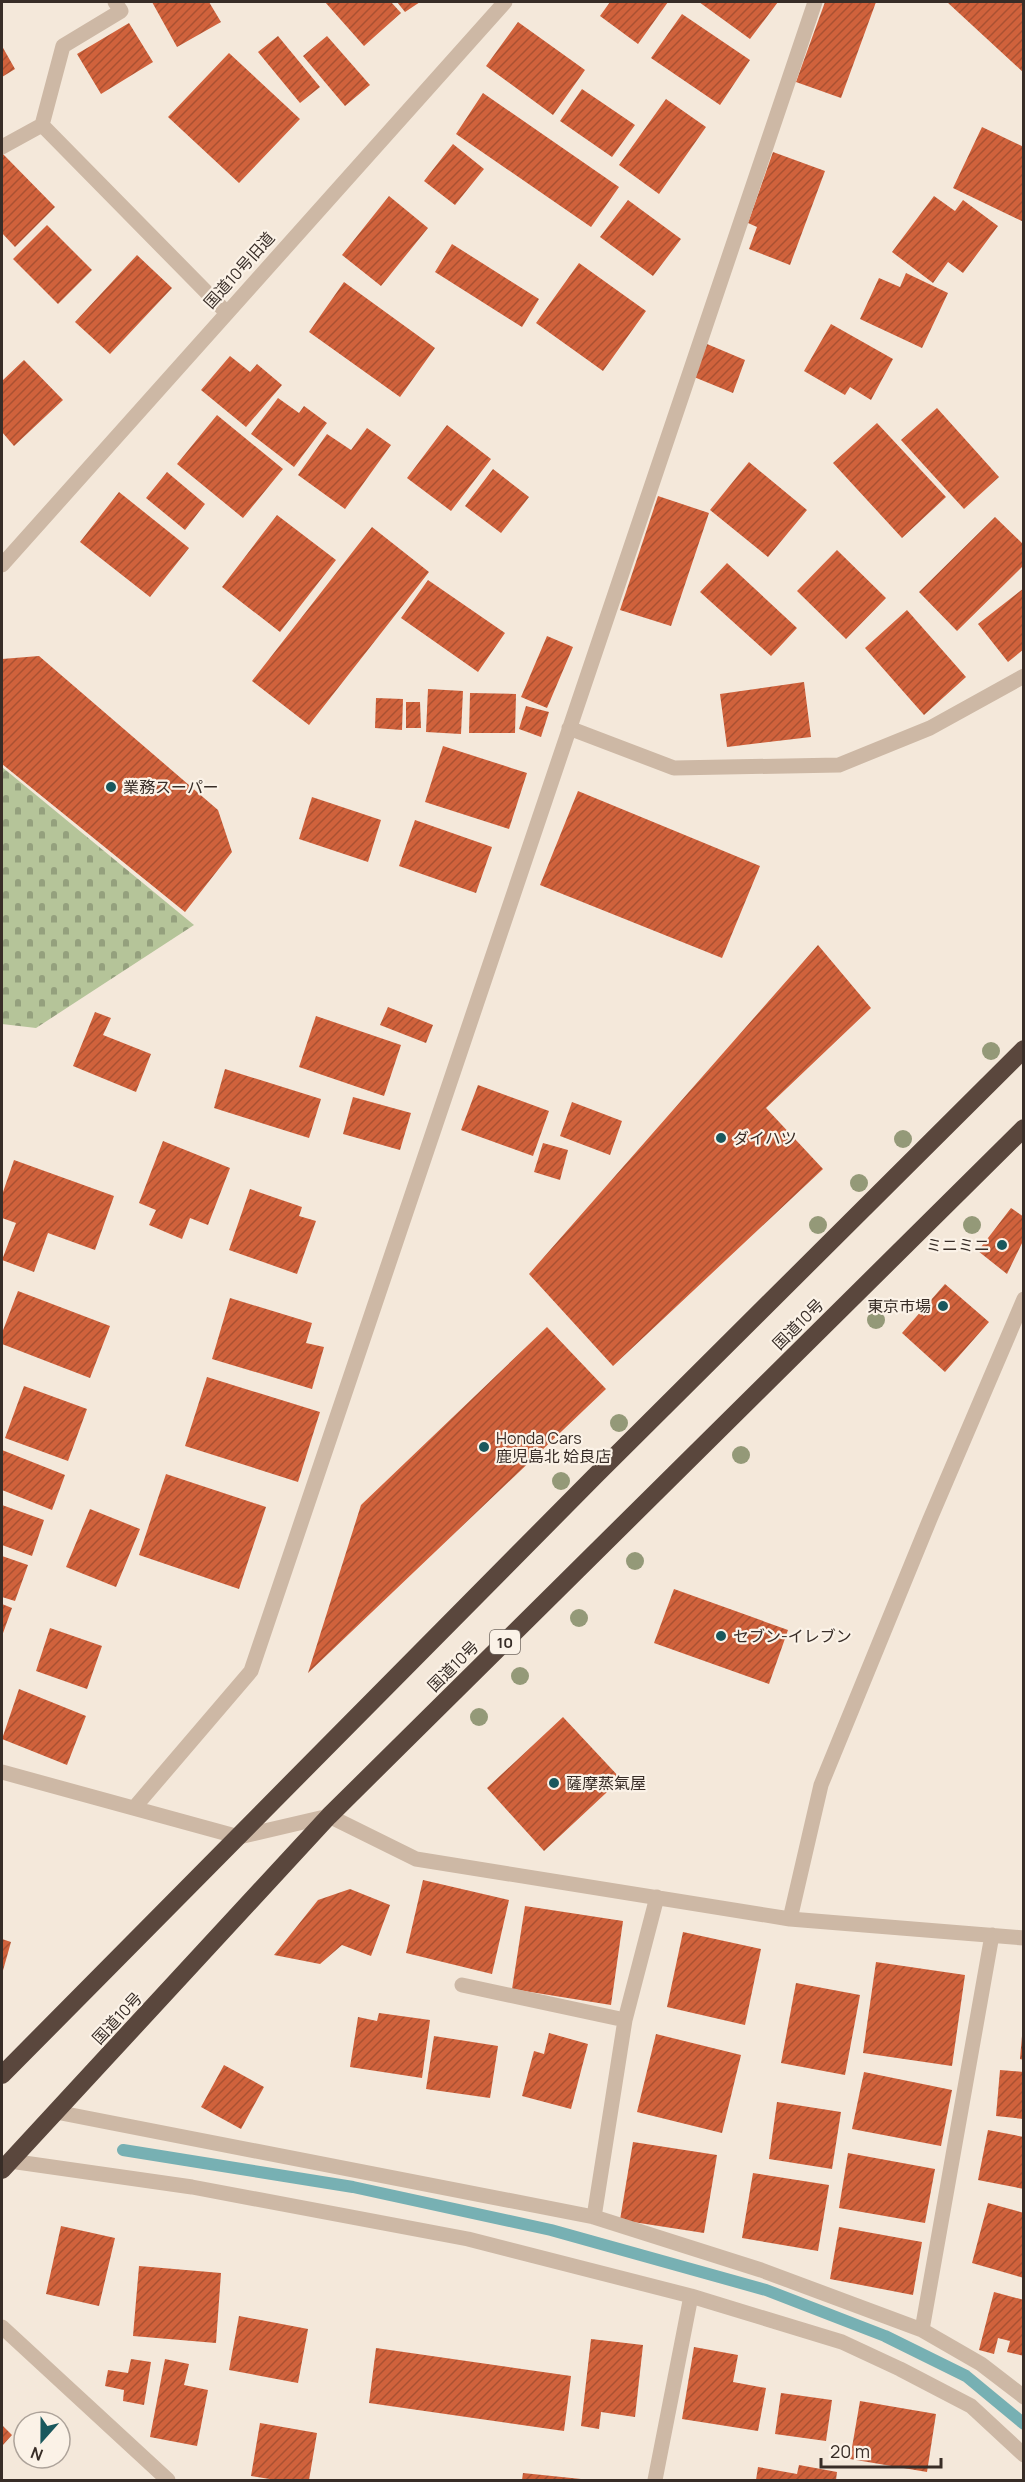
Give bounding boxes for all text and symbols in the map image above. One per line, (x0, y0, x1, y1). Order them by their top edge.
street label: 国道10号旧道 (199, 227, 279, 313)
place label: 業務スーパー (123, 776, 219, 798)
marker: 業務スーパー (104, 780, 118, 794)
place label: ダイハツ (733, 1127, 797, 1149)
marker: ダイハツ (714, 1131, 728, 1145)
place label: ミニミニ (926, 1234, 990, 1256)
marker: ミニミニ (995, 1238, 1009, 1252)
street label: 国道10号 (768, 1294, 828, 1354)
place label: 東京市場 (867, 1295, 931, 1317)
marker: 東京市場 (936, 1299, 950, 1313)
place label: Honda Cars 鹿児島北 姶良店 (496, 1427, 611, 1467)
marker: Honda Cars 鹿児島北 姶良店 (477, 1440, 491, 1454)
place label: セブン-イレブン (733, 1625, 852, 1647)
marker: セブン-イレブン (714, 1629, 728, 1643)
road number: 10 (490, 1630, 520, 1654)
street label: 国道10号 (423, 1636, 483, 1696)
place label: 薩摩蒸氣屋 (566, 1772, 646, 1794)
marker: 薩摩蒸氣屋 (547, 1776, 561, 1790)
street label: 国道10号 (87, 1987, 147, 2049)
north arrow (12, 2410, 72, 2470)
scale bar (821, 2431, 941, 2469)
text: 20 m (830, 2439, 870, 2463)
text: N (27, 2442, 46, 2466)

